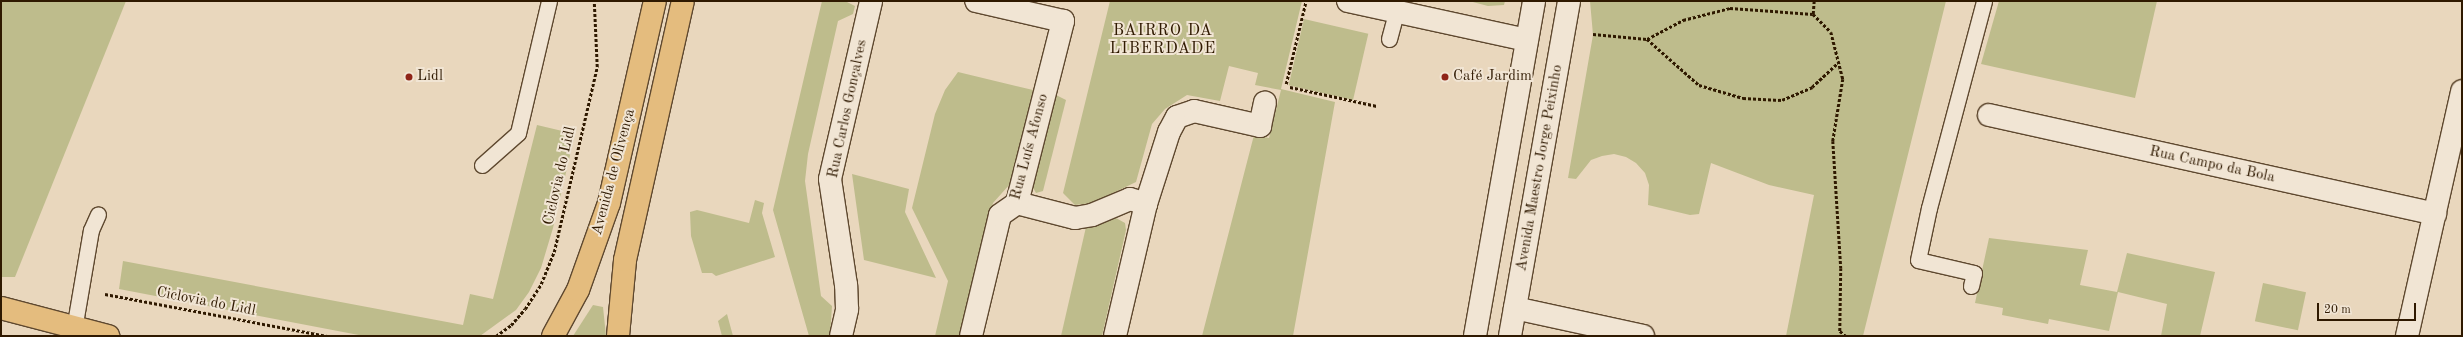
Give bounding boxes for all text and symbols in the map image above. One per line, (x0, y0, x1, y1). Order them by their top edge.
district label: BAIRRO DA LIBERDADE (1110, 21, 1216, 59)
street label: Rua Carlos Gonçalves (825, 38, 871, 180)
street label: Avenida Maestro Jorge Peixinho (1513, 63, 1567, 273)
place label: Lidl (417, 68, 443, 86)
place label: Café Jardim (1453, 68, 1532, 86)
marker: Lidl (404, 72, 414, 82)
marker: Café Jardim (1440, 72, 1450, 82)
street label: Rua Luís Afonso (1007, 92, 1053, 202)
street label: Avenida de Olivença (588, 107, 640, 237)
street label: Ciclovia do Lidl (540, 125, 580, 227)
street label: Rua Campo da Bola (2148, 143, 2276, 187)
street label: Ciclovia do Lidl (155, 284, 257, 320)
scale bar (2319, 295, 2418, 321)
text: 20 m (2324, 304, 2351, 316)

